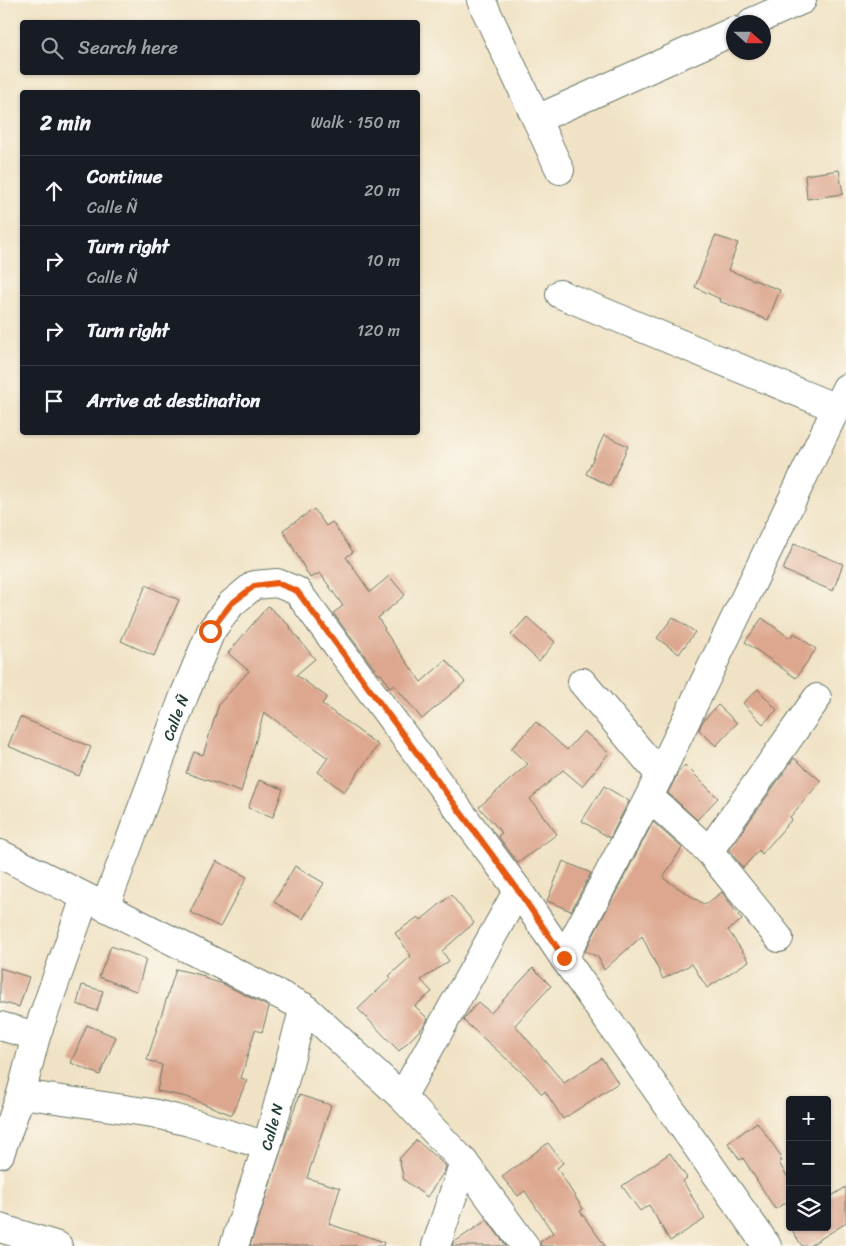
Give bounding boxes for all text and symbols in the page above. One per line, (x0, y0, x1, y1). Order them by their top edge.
north arrow (726, 15, 771, 60)
search box (20, 20, 420, 75)
text: Search here (78, 31, 178, 64)
icon: search (38, 34, 66, 62)
text: 2 min (40, 104, 91, 142)
text: Walk · 150 m (311, 108, 400, 137)
text: Continue (87, 160, 163, 193)
text: 20 m (364, 176, 400, 205)
icon: ahead (40, 177, 68, 205)
text: Calle Ñ (87, 193, 138, 222)
text: Turn right (87, 230, 169, 263)
text: 10 m (367, 246, 400, 275)
icon: right (40, 247, 68, 275)
text: Calle Ñ (87, 263, 138, 292)
text: Turn right (87, 314, 169, 347)
text: 120 m (357, 316, 400, 345)
icon: right (40, 317, 68, 345)
text: Arrive at destination (87, 384, 260, 417)
icon: arrive (40, 387, 68, 415)
route start (199, 620, 222, 643)
street label: Calle Ñ (155, 690, 197, 745)
route end (553, 947, 576, 970)
map controls (786, 1096, 831, 1231)
button: + (786, 1096, 831, 1141)
street label: Calle N (253, 1100, 291, 1153)
button: − (786, 1141, 831, 1186)
button: layers (786, 1186, 831, 1231)

